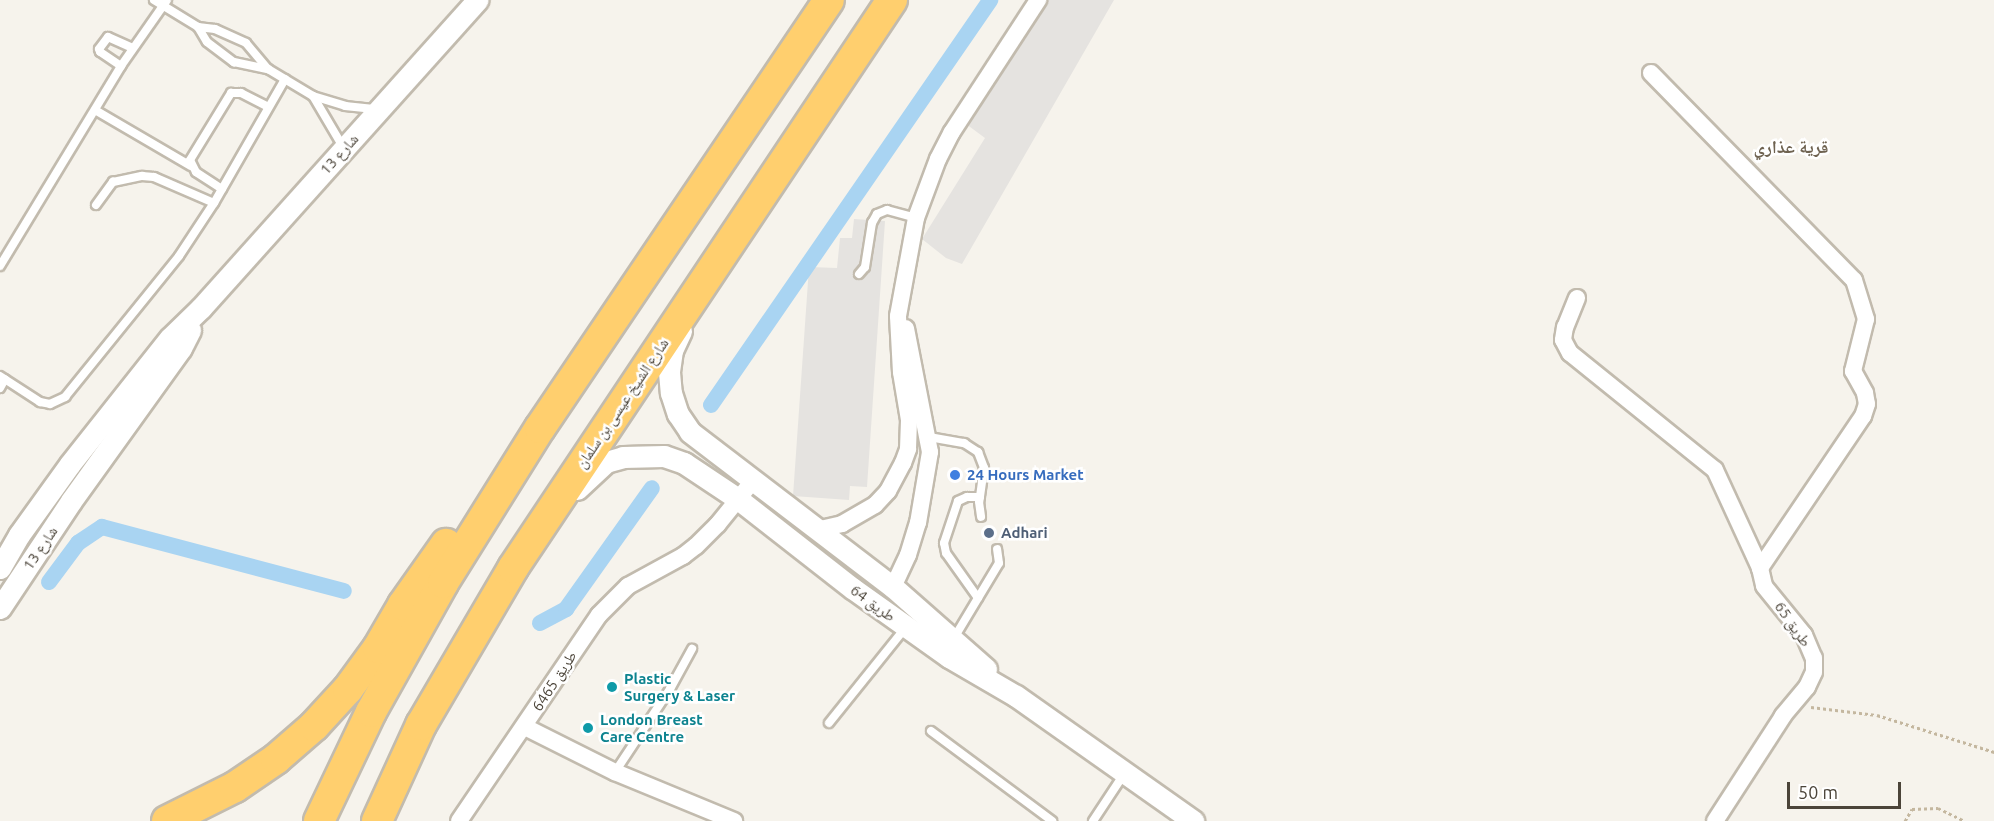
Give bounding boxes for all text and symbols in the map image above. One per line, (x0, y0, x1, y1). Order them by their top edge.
street label: شارع 13 (316, 130, 362, 178)
district label: قرية عذاري (1753, 135, 1829, 157)
street label: شارع الشيخ عيسى بن سلمان (572, 335, 672, 471)
place label: 24 Hours Market (967, 466, 1084, 484)
marker: 24 Hours Market (948, 468, 962, 482)
street label: شارع 13 (19, 523, 61, 573)
place label: Adhari (1001, 524, 1048, 542)
marker: Adhari (982, 526, 996, 540)
street label: طريق 64 (847, 581, 899, 625)
street label: طريق 65 (1771, 598, 1815, 650)
street label: طريق 6465 (528, 648, 580, 714)
place label: Plastic Surgery & Laser (624, 669, 735, 704)
marker: Plastic Surgery & Laser (605, 680, 619, 694)
place label: London Breast Care Centre (600, 710, 703, 745)
marker: London Breast Care Centre (581, 721, 595, 735)
scale bar (1790, 770, 1904, 808)
text: 50 m (1798, 782, 1838, 802)

